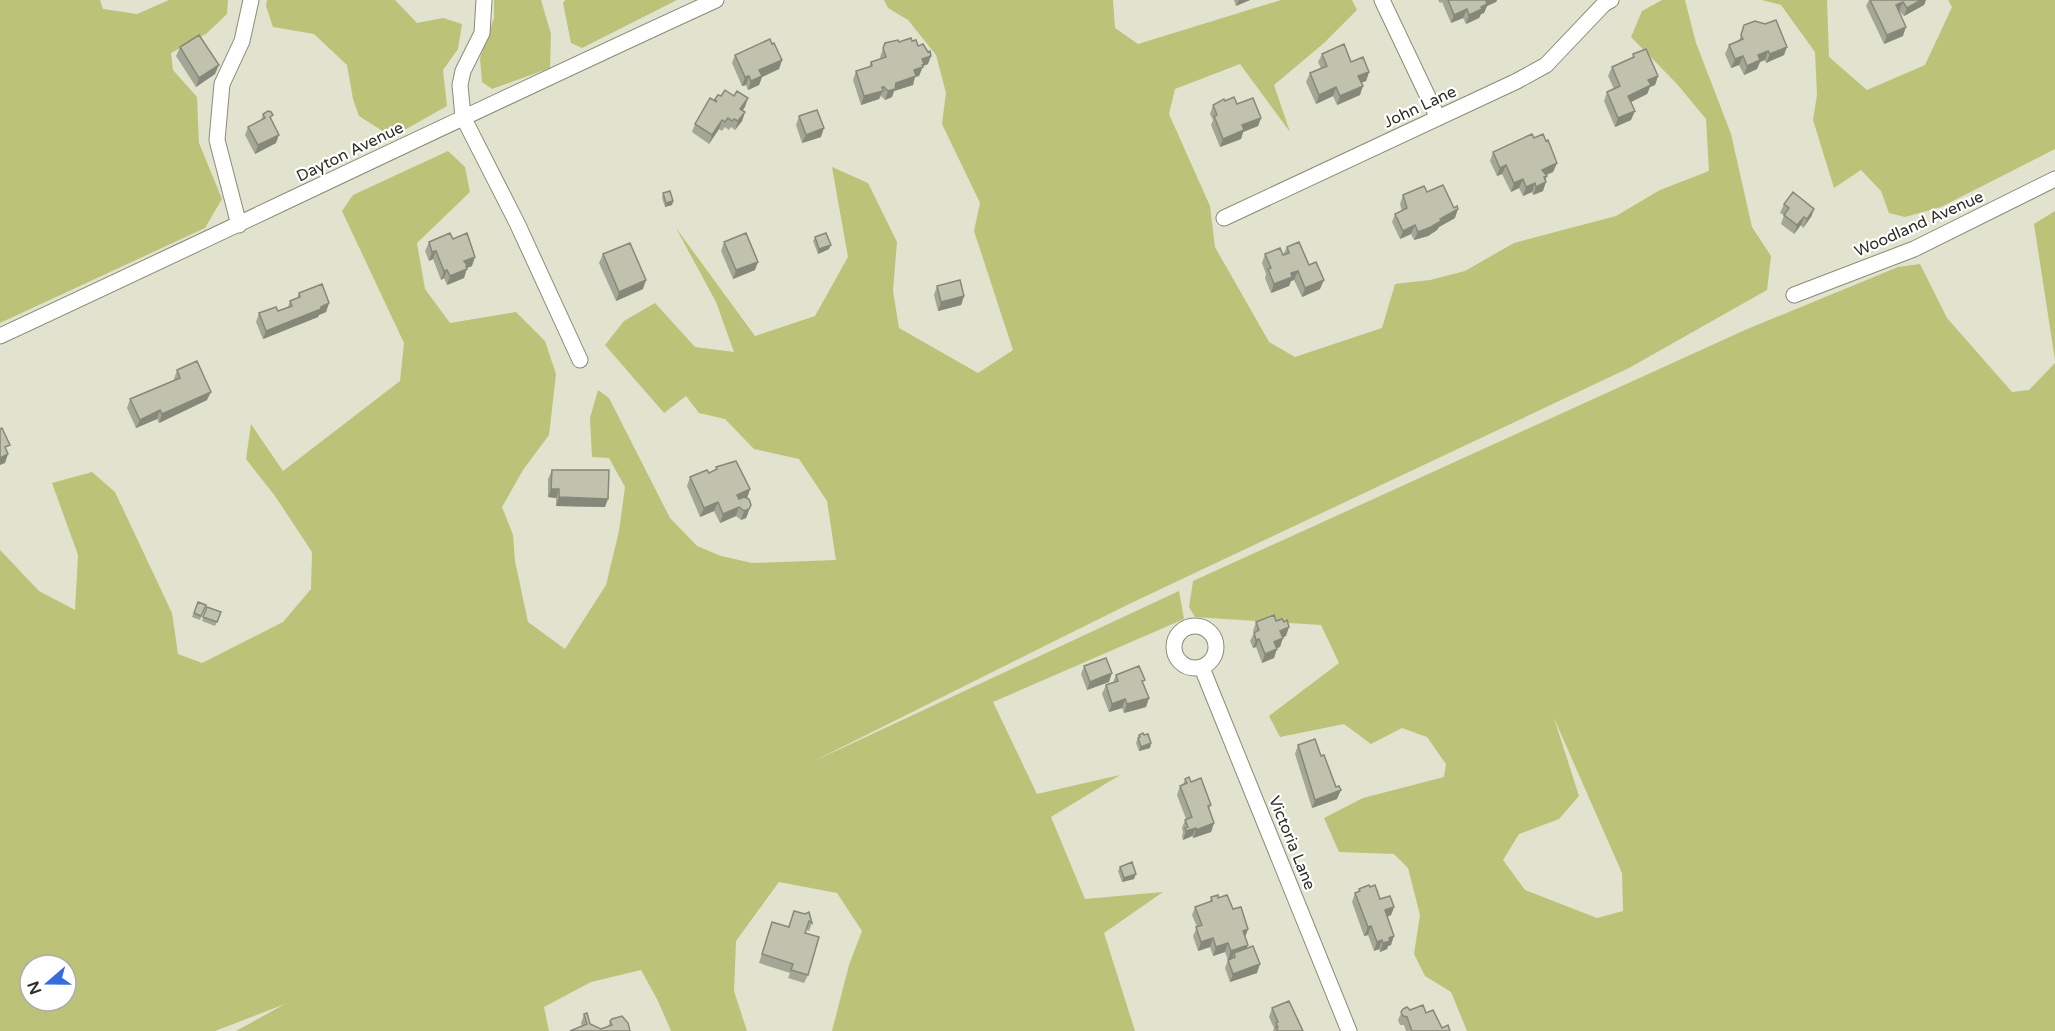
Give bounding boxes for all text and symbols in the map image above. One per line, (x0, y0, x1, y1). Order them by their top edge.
street label: John Lane (1380, 81, 1460, 133)
street label: Dayton Avenue (293, 117, 407, 187)
street label: Woodland Avenue (1851, 187, 1987, 261)
street label: Victoria Lane (1264, 793, 1320, 893)
north arrow (18, 953, 78, 1013)
text: N (23, 978, 46, 997)

